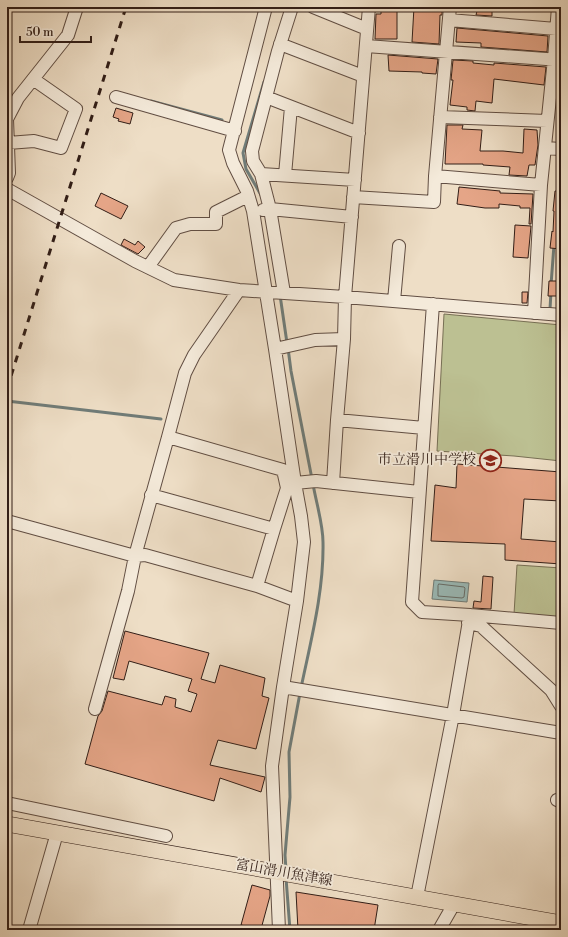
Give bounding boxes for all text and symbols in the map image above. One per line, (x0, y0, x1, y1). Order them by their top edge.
scale bar (20, 18, 91, 44)
text: 50 m (26, 25, 54, 40)
school or university icon: 市立滑川中学校 (478, 447, 504, 473)
place label: 市立滑川中学校 (378, 451, 476, 469)
street label: 富山滑川魚津線 (234, 856, 334, 890)

